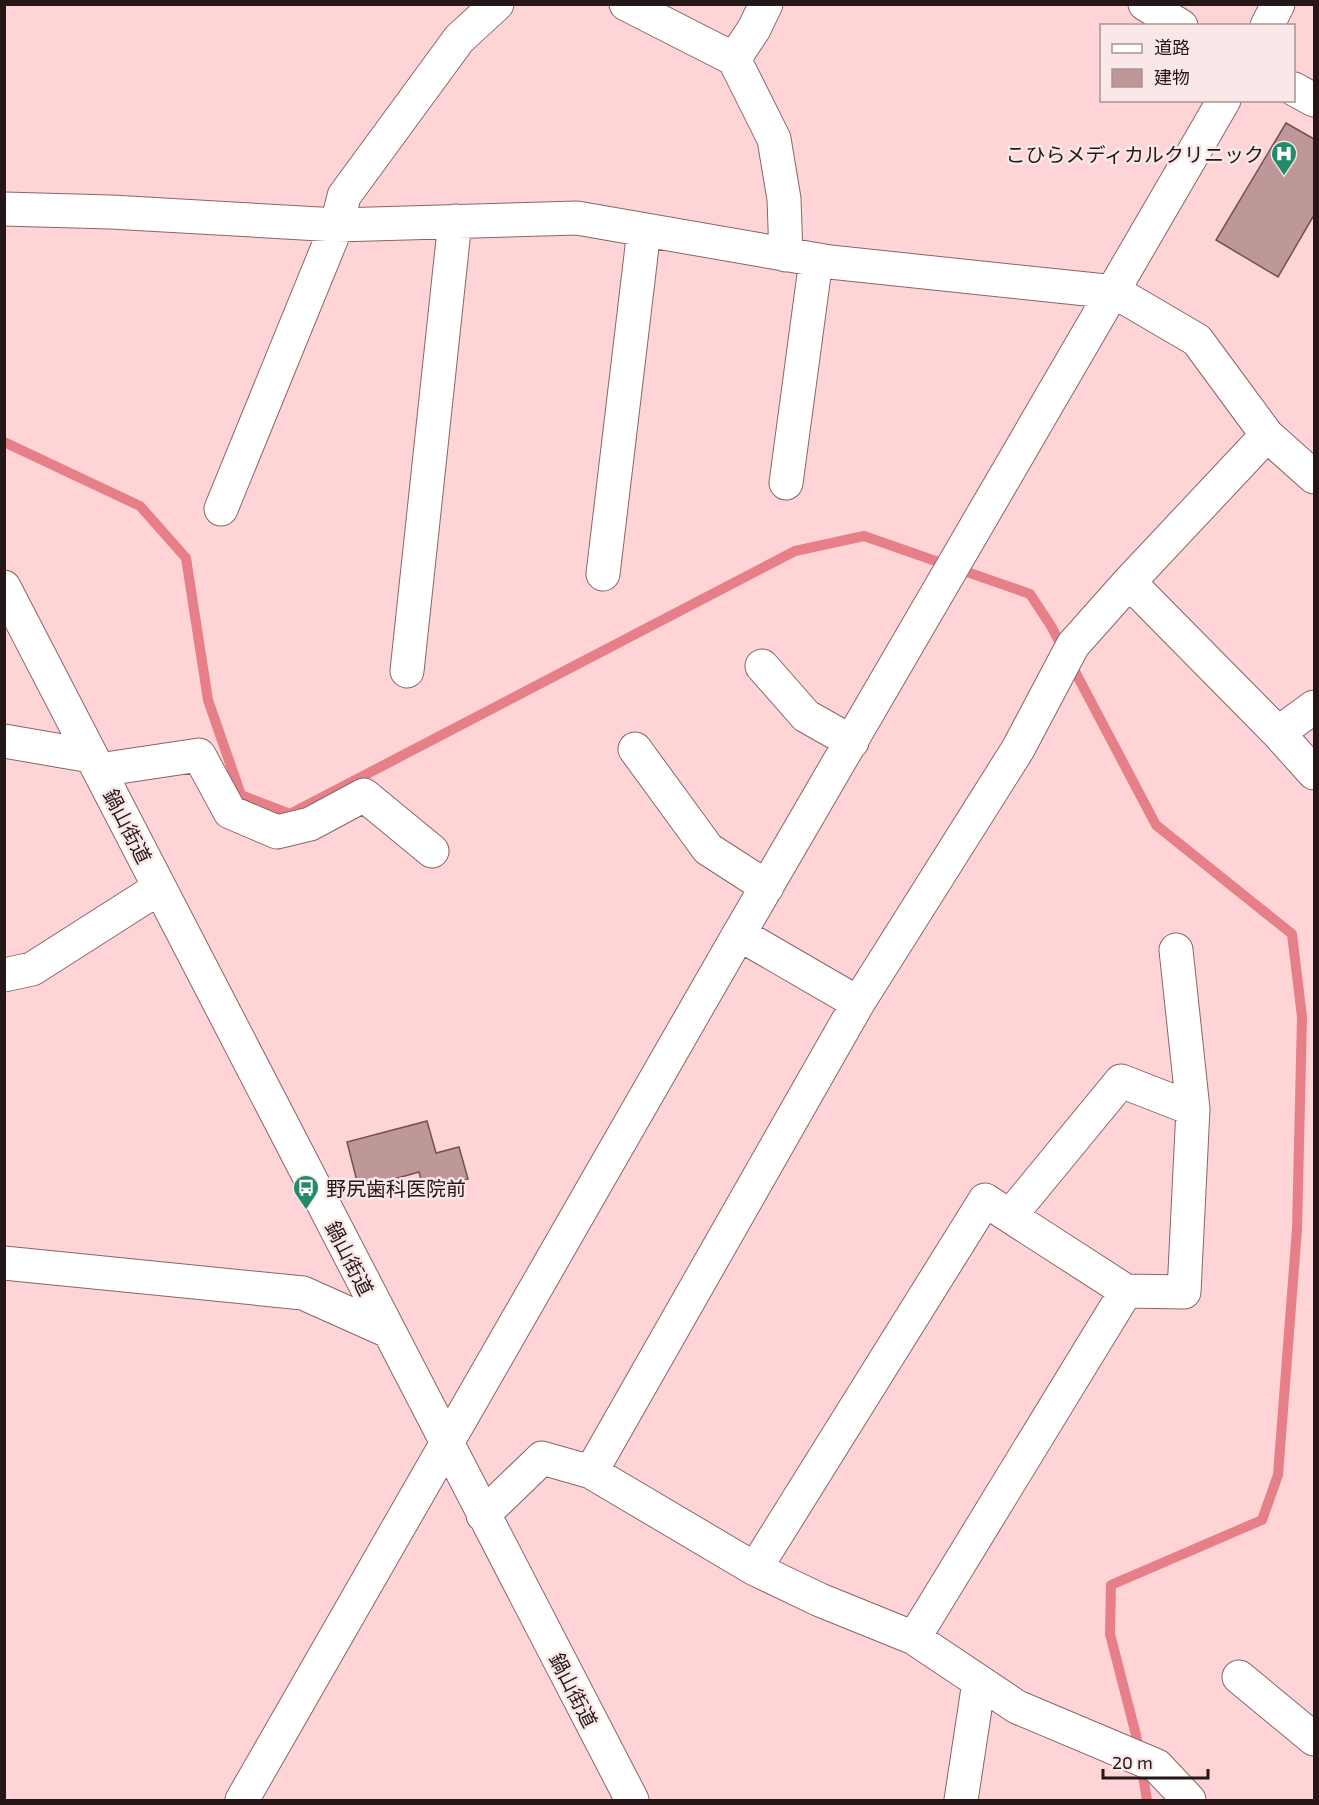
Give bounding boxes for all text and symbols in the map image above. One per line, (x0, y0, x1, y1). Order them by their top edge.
legend (1100, 24, 1295, 102)
text: 道路 (1154, 36, 1190, 58)
text: 建物 (1154, 66, 1190, 88)
hospital icon: こひらメディカルクリニック (1269, 139, 1299, 177)
place label: こひらメディカルクリニック (1005, 142, 1264, 166)
street label: 鍋山街道 (99, 785, 157, 867)
bus stop icon: 野尻歯科医院前 (291, 1173, 321, 1211)
place label: 野尻歯科医院前 (326, 1176, 466, 1200)
street label: 鍋山街道 (321, 1217, 379, 1299)
street label: 鍋山街道 (545, 1649, 603, 1731)
scale bar (1103, 1742, 1208, 1780)
text: 20 m (1112, 1751, 1153, 1773)

